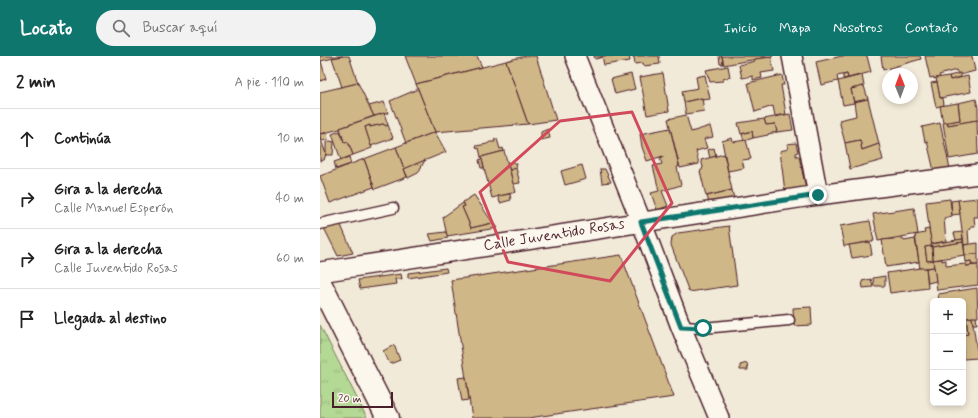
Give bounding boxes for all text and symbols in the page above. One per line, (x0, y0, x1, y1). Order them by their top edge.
search box (96, 10, 376, 46)
text: Locato (20, 16, 72, 41)
icon: search (110, 17, 132, 39)
text: Buscar aquí (142, 18, 218, 38)
text: Inicio (724, 19, 757, 37)
text: Mapa (779, 19, 811, 37)
text: Nosotros (833, 19, 883, 37)
text: Contacto (905, 19, 958, 37)
north arrow (882, 68, 918, 104)
text: 2 min (16, 71, 56, 93)
text: A pie · 110 m (235, 74, 304, 91)
icon: ahead (16, 128, 38, 150)
text: Continúa (54, 129, 111, 149)
text: 10 m (277, 130, 304, 147)
text: Gira a la derecha (54, 180, 163, 200)
route end (809, 186, 827, 204)
icon: right (16, 188, 38, 210)
text: 40 m (275, 190, 304, 207)
text: Calle Manuel Esperón (54, 200, 173, 217)
street label: Calle Juventido Rosas (482, 214, 626, 256)
text: Gira a la derecha (54, 240, 163, 260)
icon: right (16, 248, 38, 270)
text: 60 m (276, 250, 304, 267)
text: Calle Juventido Rosas (54, 260, 178, 277)
map controls (930, 298, 966, 406)
button: + (930, 298, 966, 334)
icon: arrive (16, 308, 38, 330)
text: Llegada al destino (54, 309, 167, 329)
route start (694, 319, 712, 337)
button: − (930, 334, 966, 370)
button: layers (930, 370, 966, 406)
scale bar (332, 390, 393, 409)
text: 20 m (338, 392, 361, 406)

